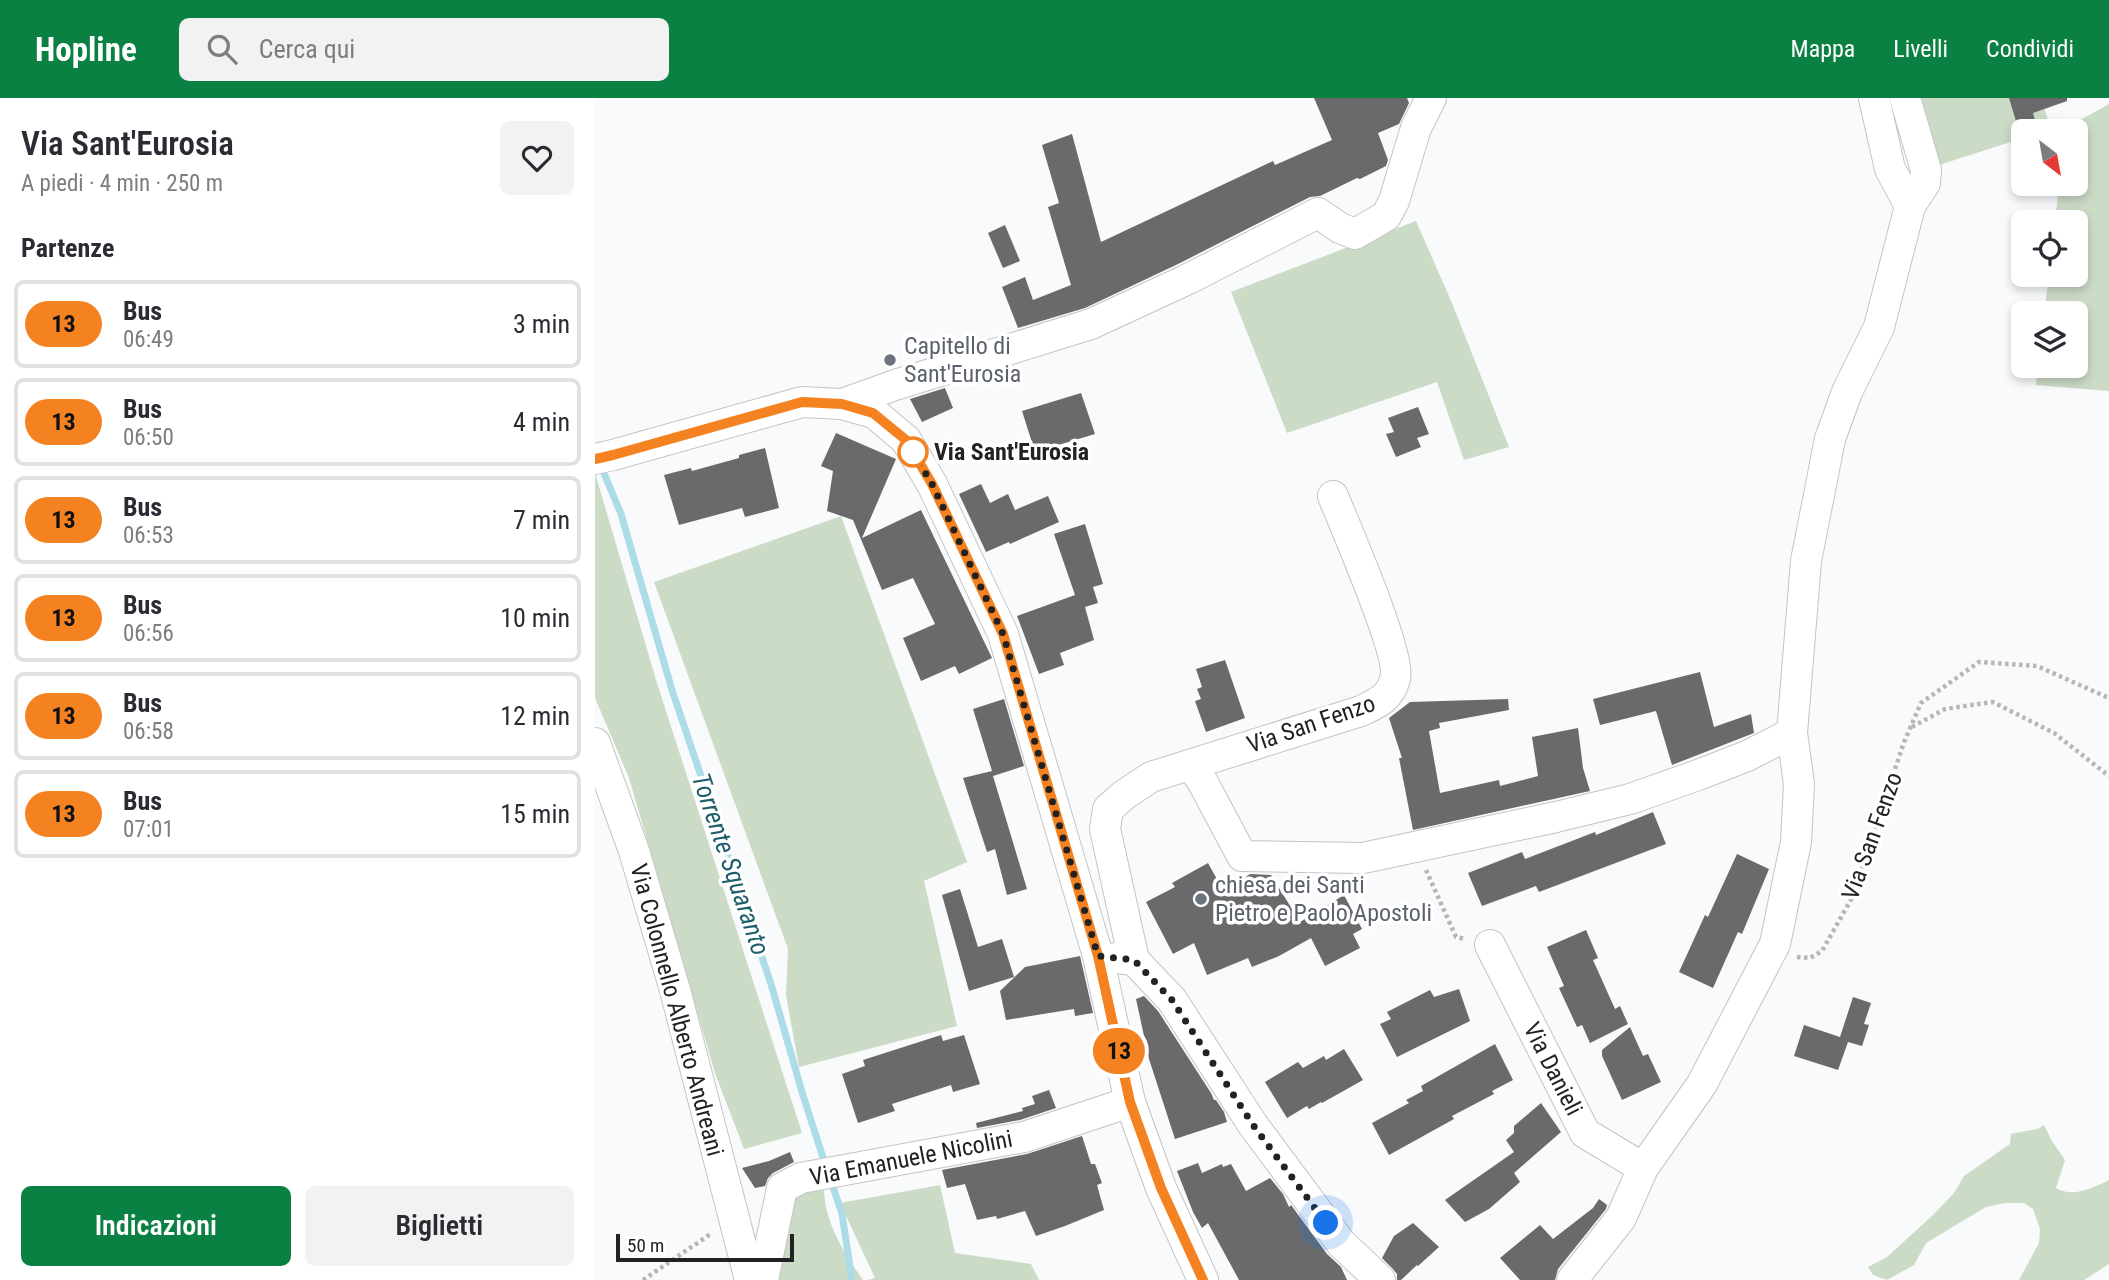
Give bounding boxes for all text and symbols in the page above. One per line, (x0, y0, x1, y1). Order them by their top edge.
search box (179, 18, 669, 81)
text: Hopline (35, 30, 137, 69)
icon: search (203, 30, 241, 68)
text: Cerca qui (259, 34, 355, 64)
text: Mappa (1791, 35, 1855, 63)
text: Livelli (1893, 35, 1948, 63)
text: Condividi (1986, 35, 2074, 63)
north arrow (2011, 119, 2088, 196)
map controls (2011, 119, 2088, 378)
button: heart (500, 121, 574, 195)
text: Via Sant'Eurosia (21, 124, 234, 163)
text: A piedi · 4 min · 250 m (21, 170, 223, 197)
button: locate (2011, 210, 2088, 287)
text: Partenze (21, 233, 114, 263)
text: Bus (123, 296, 162, 326)
button: layers (2011, 301, 2088, 378)
text: 3 min (513, 309, 570, 339)
text: 13 (51, 310, 76, 338)
text: 06:49 (123, 326, 174, 353)
place label: Capitello di Sant'Eurosia (904, 332, 1021, 388)
marker: Capitello di Sant'Eurosia (882, 352, 898, 368)
text: Bus (123, 394, 162, 424)
text: 4 min (513, 407, 570, 437)
text: 13 (51, 408, 76, 436)
text: 06:50 (123, 424, 174, 451)
marker: Via Sant'Eurosia (898, 437, 928, 467)
place label: Via Sant'Eurosia (934, 438, 1089, 466)
text: Bus (123, 492, 162, 522)
text: 7 min (513, 505, 570, 535)
text: 13 (51, 506, 76, 534)
text: 06:53 (123, 522, 174, 549)
text: Bus (123, 590, 162, 620)
text: 10 min (500, 603, 570, 633)
text: 13 (51, 604, 76, 632)
text: 06:56 (123, 620, 174, 647)
text: Bus (123, 688, 162, 718)
street label: Via San Fenzo (1243, 689, 1379, 759)
text: 12 min (500, 701, 570, 731)
text: 13 (51, 702, 76, 730)
text: 06:58 (123, 718, 174, 745)
street label: Via San Fenzo (1836, 768, 1908, 904)
water label: Torrente Squaranto (686, 769, 776, 959)
text: Bus (123, 786, 162, 816)
text: 15 min (500, 799, 570, 829)
text: 13 (51, 800, 76, 828)
text: 07:01 (123, 816, 174, 843)
street label: Via Colonnello Alberto Andreani (624, 861, 730, 1159)
place label: chiesa dei Santi Pietro e Paolo Apostoli (1215, 871, 1432, 927)
marker: chiesa dei Santi Pietro e Paolo Apostoli (1193, 891, 1209, 907)
street label: Via Danieli (1518, 1018, 1588, 1120)
line badge: 13 (1087, 1028, 1151, 1074)
text: 13 (1107, 1037, 1131, 1065)
street label: Via Emanuele Nicolini (807, 1125, 1015, 1191)
button: Indicazioni (21, 1186, 291, 1266)
button: Biglietti (305, 1186, 574, 1266)
your location (1308, 1205, 1343, 1240)
scale bar (616, 1231, 795, 1263)
text: 50 m (627, 1234, 664, 1257)

